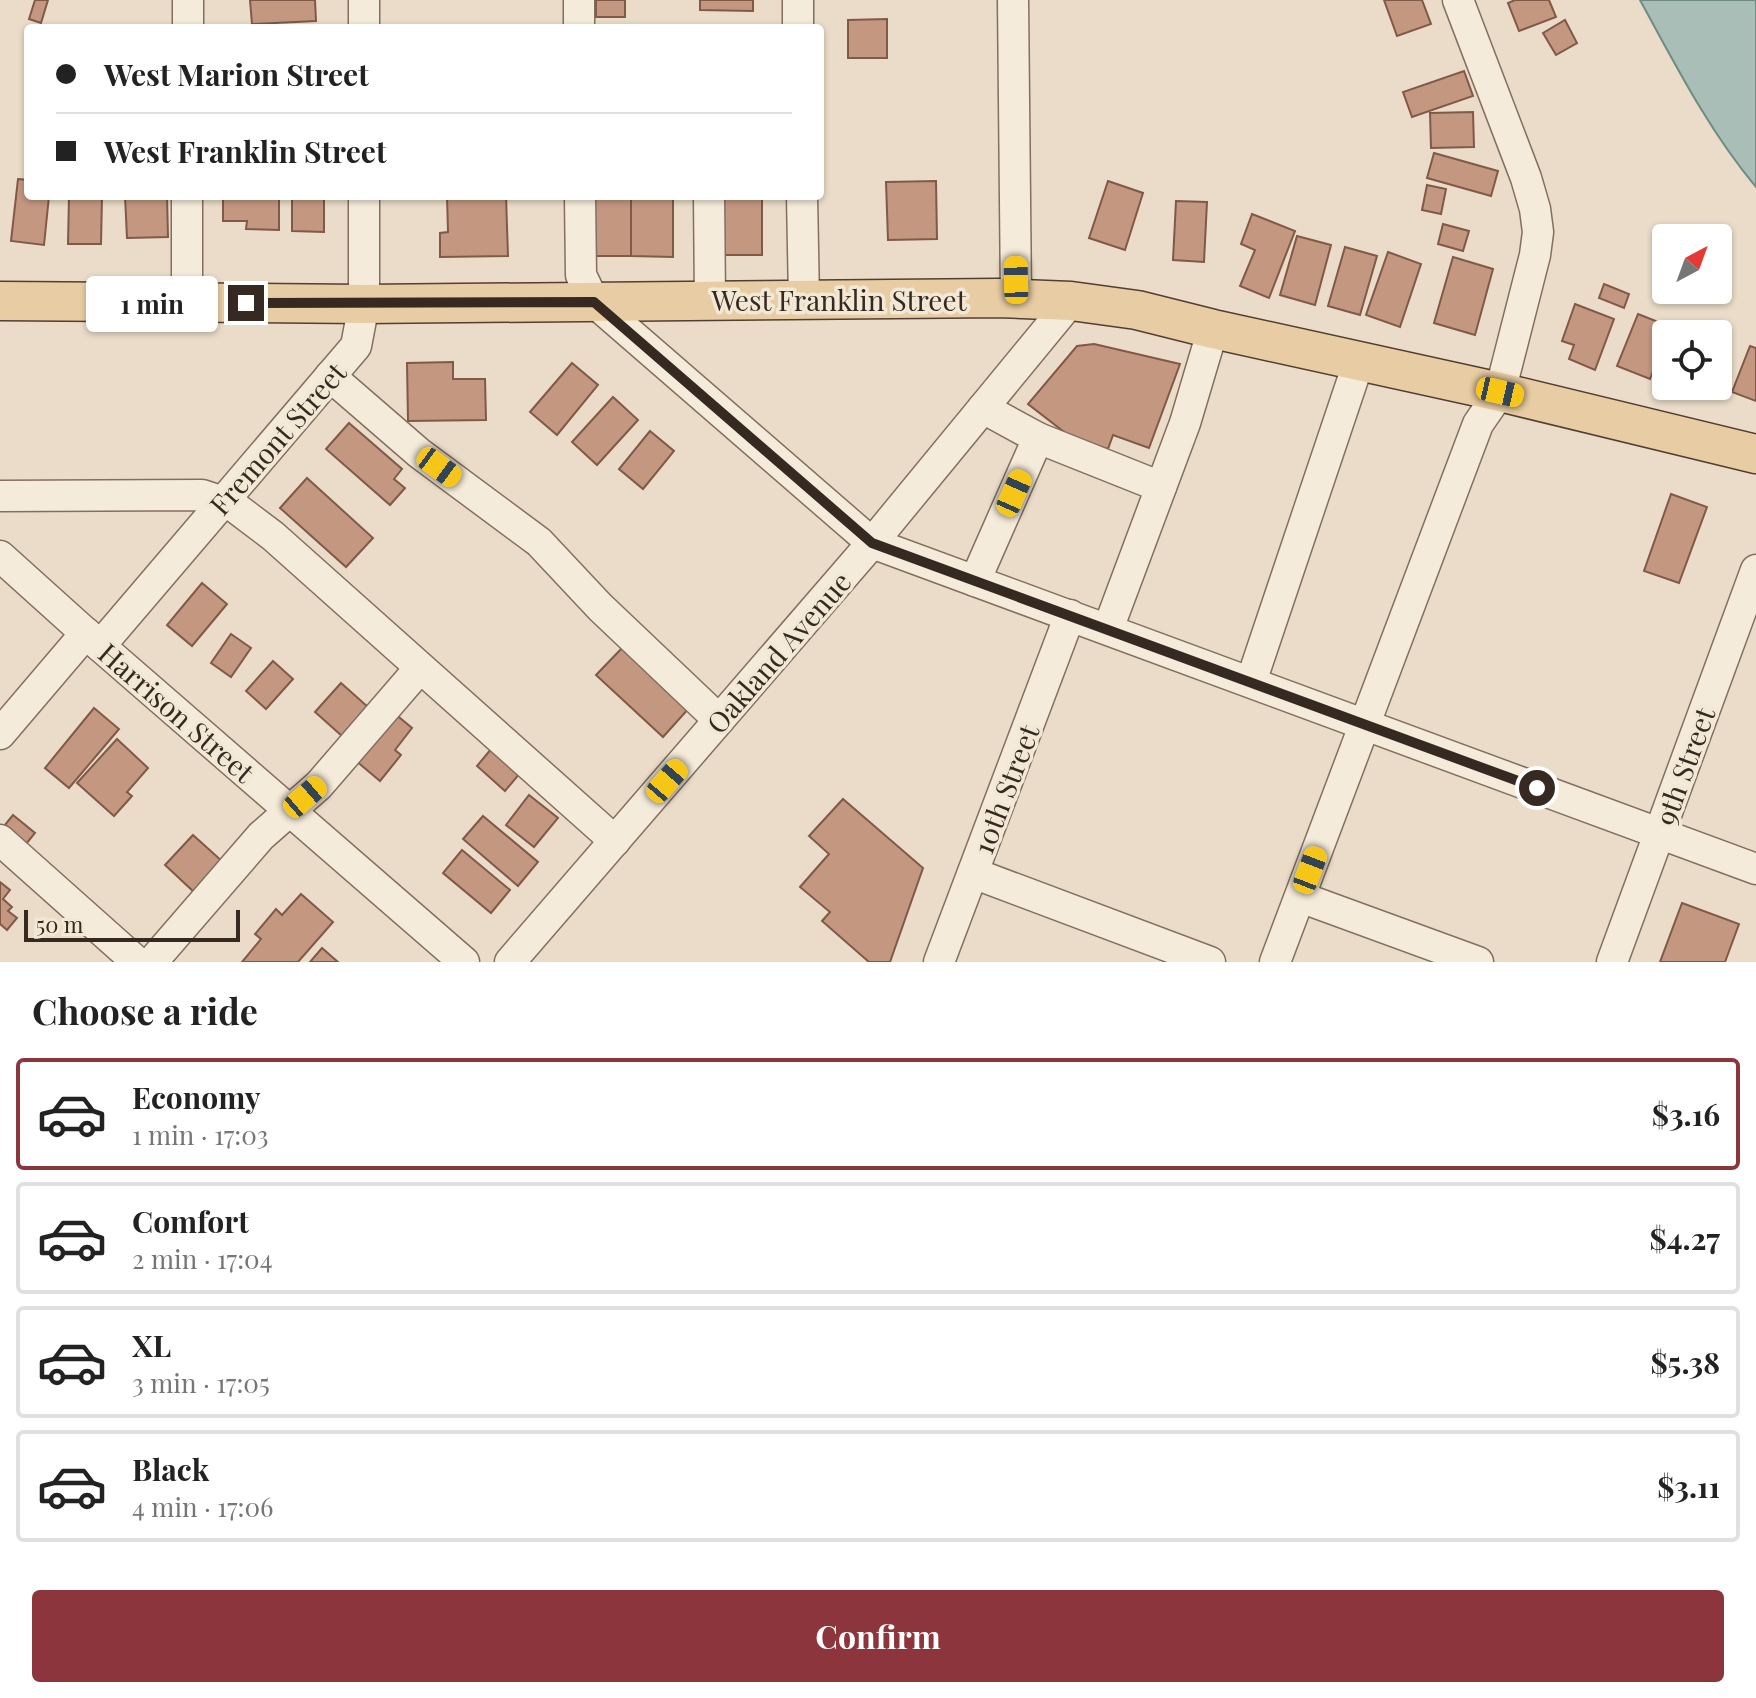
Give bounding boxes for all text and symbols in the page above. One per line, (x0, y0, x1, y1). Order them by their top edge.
text: West Marion Street (104, 54, 369, 94)
text: West Franklin Street (104, 131, 387, 171)
north arrow (1652, 224, 1732, 304)
map controls (1652, 224, 1732, 400)
car (1004, 256, 1028, 304)
callout: 1 min (86, 275, 218, 331)
street label: West Franklin Street (710, 281, 968, 318)
route end (228, 285, 264, 321)
text: 1 min (120, 286, 184, 321)
button: locate (1652, 320, 1732, 400)
street label: Fremont Street (201, 353, 354, 522)
car (1474, 375, 1526, 409)
car (413, 443, 465, 491)
car (993, 466, 1035, 520)
street label: Oakland Avenue (698, 563, 858, 741)
street label: Harrison Street (91, 634, 263, 791)
street label: 9th Street (1646, 701, 1723, 830)
street label: 10th Street (963, 718, 1047, 859)
car (642, 755, 692, 807)
route start (1519, 770, 1555, 806)
car (279, 772, 331, 822)
car (1290, 843, 1330, 897)
scale bar (24, 906, 240, 942)
text: 50 m (36, 909, 83, 939)
text: Choose a ride (32, 986, 258, 1034)
text: Economy (132, 1077, 261, 1117)
icon: car (36, 1078, 108, 1150)
text: $3.16 (1652, 1094, 1720, 1134)
text: 1 min · 17:03 (132, 1117, 269, 1152)
text: Comfort (132, 1201, 249, 1241)
icon: car (36, 1202, 108, 1274)
text: $4.27 (1650, 1218, 1720, 1258)
text: 2 min · 17:04 (132, 1241, 273, 1276)
text: XL (132, 1325, 171, 1365)
icon: car (36, 1326, 108, 1398)
text: $5.38 (1650, 1342, 1720, 1382)
text: 3 min · 17:05 (132, 1365, 270, 1400)
text: Black (132, 1449, 209, 1489)
icon: car (36, 1450, 108, 1522)
text: $3.11 (1657, 1466, 1720, 1506)
text: 4 min · 17:06 (132, 1489, 274, 1524)
button: Confirm (32, 1590, 1724, 1682)

